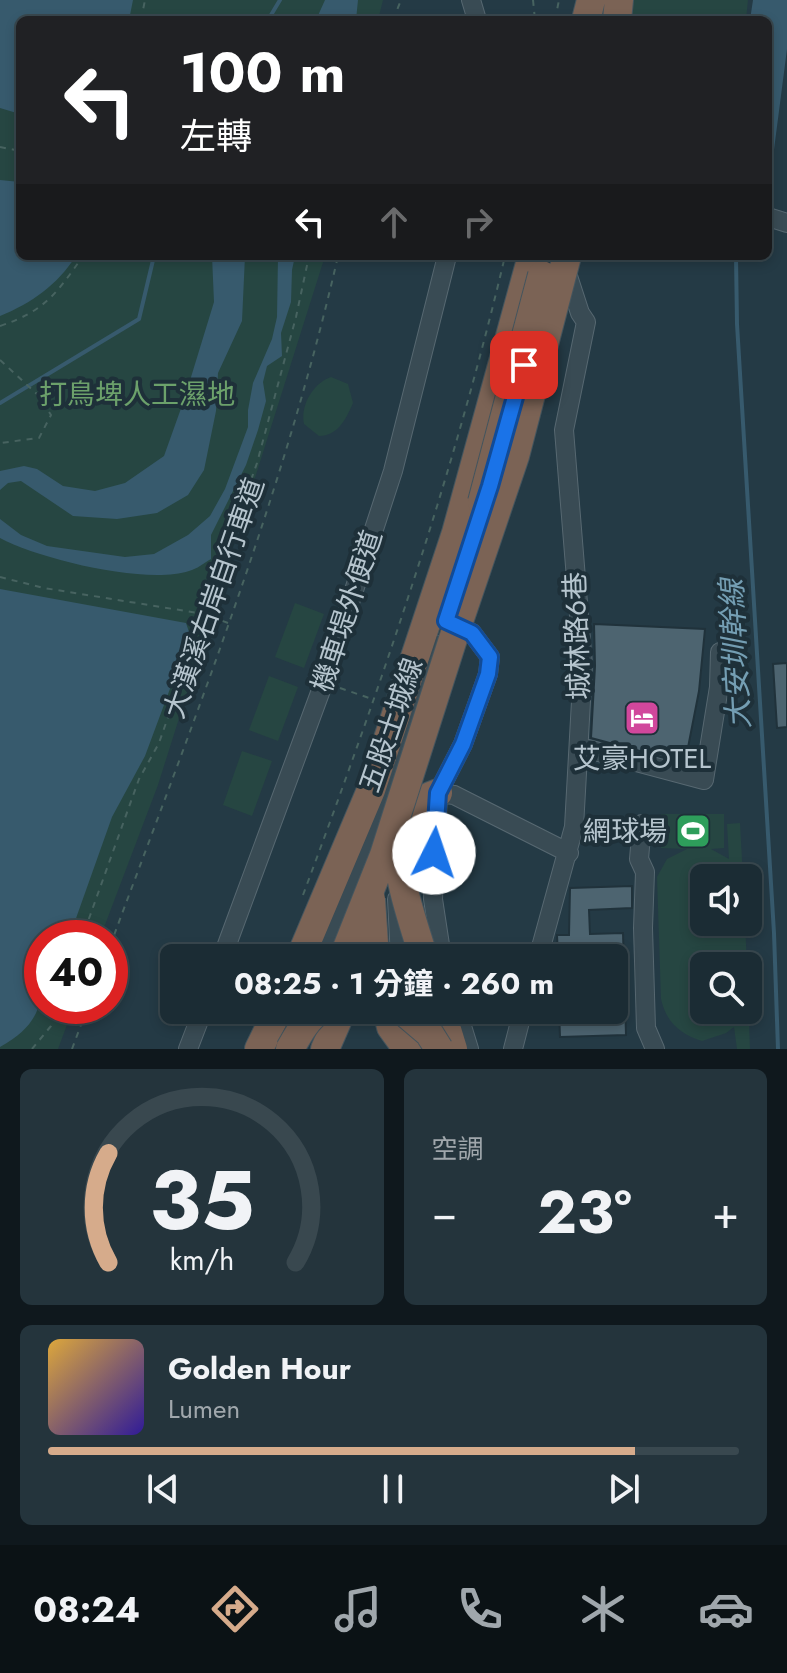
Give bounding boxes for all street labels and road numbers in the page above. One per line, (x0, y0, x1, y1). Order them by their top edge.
street label: 大漢溪右岸自行車道 (154, 472, 274, 724)
street label: 機車堤外便道 (302, 525, 392, 697)
street label: 城林路6巷 (554, 571, 600, 701)
street label: 五股土城線 (349, 652, 433, 798)

